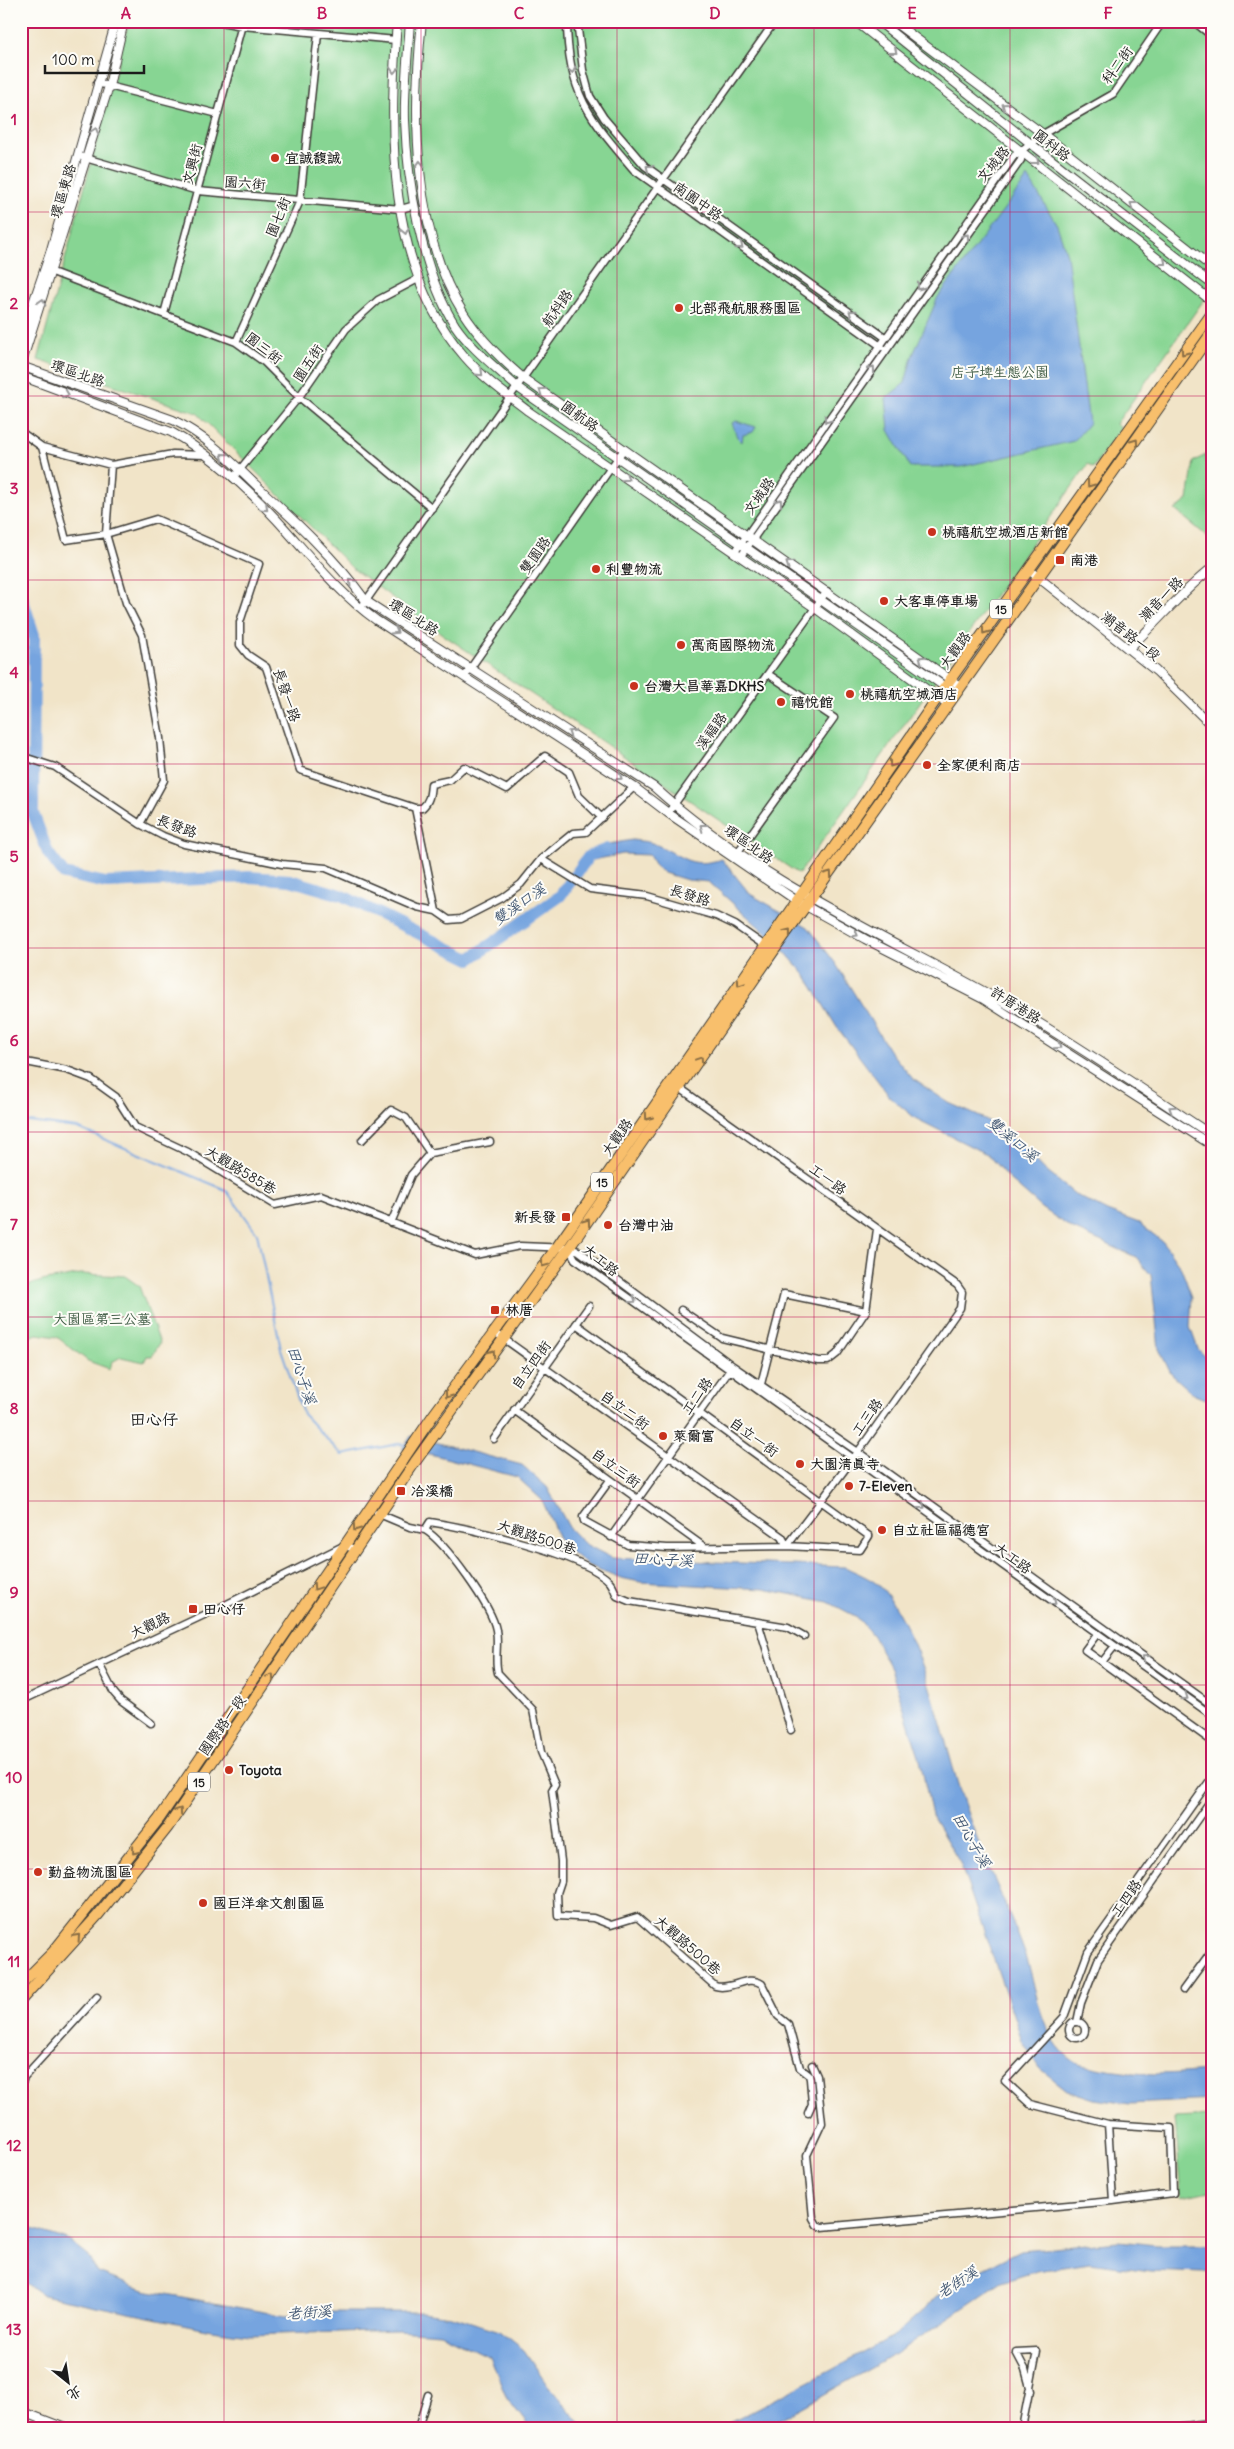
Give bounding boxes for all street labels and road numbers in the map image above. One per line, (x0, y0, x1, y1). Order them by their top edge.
street label: 科二街 (1097, 43, 1137, 87)
street label: 園科路 (1030, 125, 1074, 165)
street label: 文興街 (178, 141, 206, 187)
street label: 文城路 (973, 142, 1013, 186)
street label: 環區東路 (46, 162, 80, 220)
street label: 園六街 (223, 172, 267, 194)
street label: 南園中路 (670, 178, 726, 224)
street label: 園七街 (262, 194, 294, 240)
street label: 航科路 (538, 286, 576, 330)
street label: 園三街 (242, 328, 286, 368)
street label: 園五街 (289, 341, 327, 385)
street label: 環區北路 (49, 355, 107, 391)
street label: 園航路 (558, 396, 602, 436)
street label: 文城路 (740, 474, 778, 518)
street label: 雙園路 (516, 533, 554, 577)
street label: 潮音一路 (1135, 573, 1187, 625)
street label: 環區北路 (386, 594, 442, 640)
road number: 15 (990, 600, 1012, 618)
street label: 潮音路一段 (1098, 607, 1164, 665)
street label: 大觀路 (935, 628, 975, 672)
street label: 長發一路 (269, 666, 305, 724)
street label: 溪福路 (691, 709, 731, 753)
street label: 長發路 (154, 810, 200, 842)
street label: 環區北路 (721, 821, 777, 867)
street label: 長發路 (667, 880, 713, 910)
street label: 許厝港路 (987, 983, 1045, 1027)
street label: 大觀路 (598, 1115, 636, 1159)
street label: 大觀路585巷 (202, 1142, 281, 1199)
street label: 工一路 (806, 1159, 850, 1199)
road number: 15 (591, 1172, 613, 1192)
street label: 大工路 (579, 1240, 623, 1280)
street label: 自立四街 (507, 1337, 555, 1393)
street label: 工二路 (678, 1374, 716, 1418)
street label: 自立二街 (597, 1386, 653, 1434)
street label: 工三路 (848, 1395, 886, 1439)
street label: 自立一街 (726, 1413, 782, 1461)
street label: 自立三街 (588, 1444, 644, 1492)
street label: 大觀路500巷 (495, 1516, 580, 1559)
street label: 大工路 (991, 1538, 1035, 1578)
street label: 大觀路 (127, 1608, 173, 1642)
street label: 國際路一段 (195, 1691, 249, 1759)
road number: 15 (188, 1772, 210, 1791)
street label: 工四路 (1107, 1876, 1145, 1920)
street label: 大觀路500巷 (651, 1911, 726, 1979)

